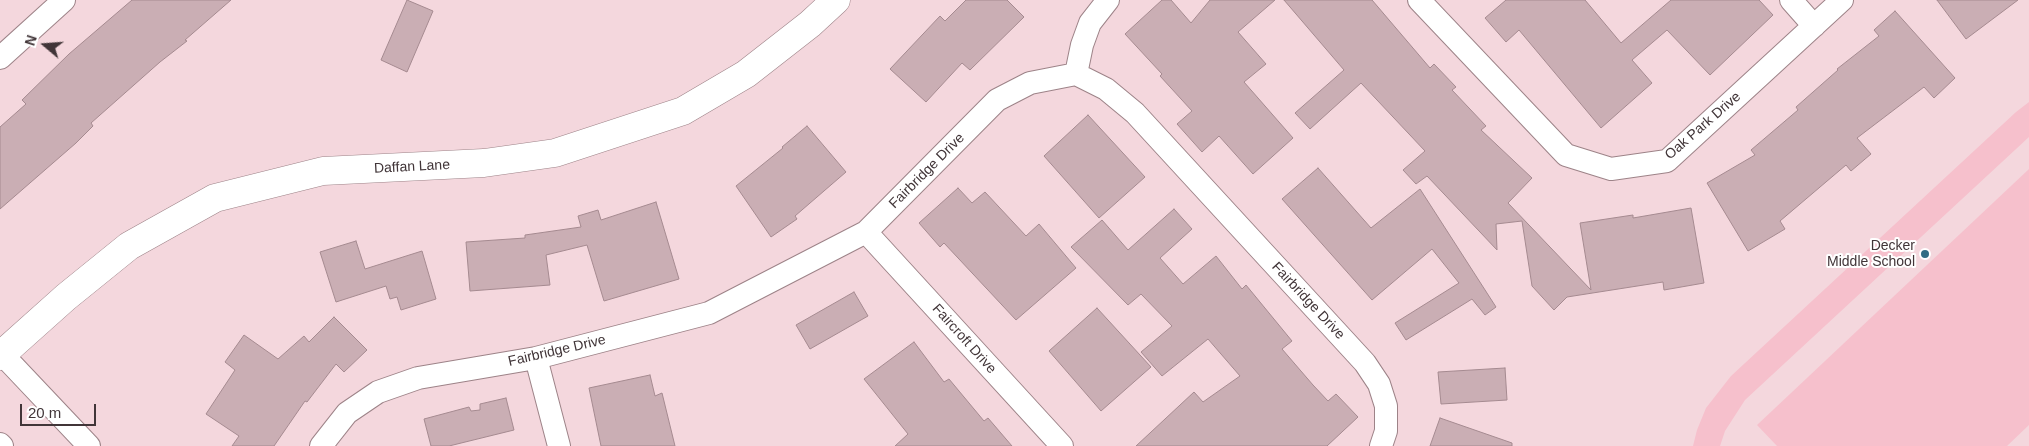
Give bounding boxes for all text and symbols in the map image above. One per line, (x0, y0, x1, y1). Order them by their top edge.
north arrow (20, 20, 70, 70)
text: N (22, 33, 40, 48)
street label: Oak Park Drive (1662, 89, 1744, 163)
street label: Fairbridge Drive (886, 130, 968, 212)
street label: Daffan Lane (374, 157, 450, 177)
place label: Decker Middle School (1827, 238, 1915, 270)
marker: Decker Middle School (1919, 248, 1931, 260)
street label: Fairbridge Drive (1268, 259, 1348, 343)
street label: Faircroft Drive (928, 301, 1000, 377)
street label: Fairbridge Drive (507, 332, 607, 370)
scale bar (22, 394, 99, 426)
text: 20 m (28, 404, 61, 421)

